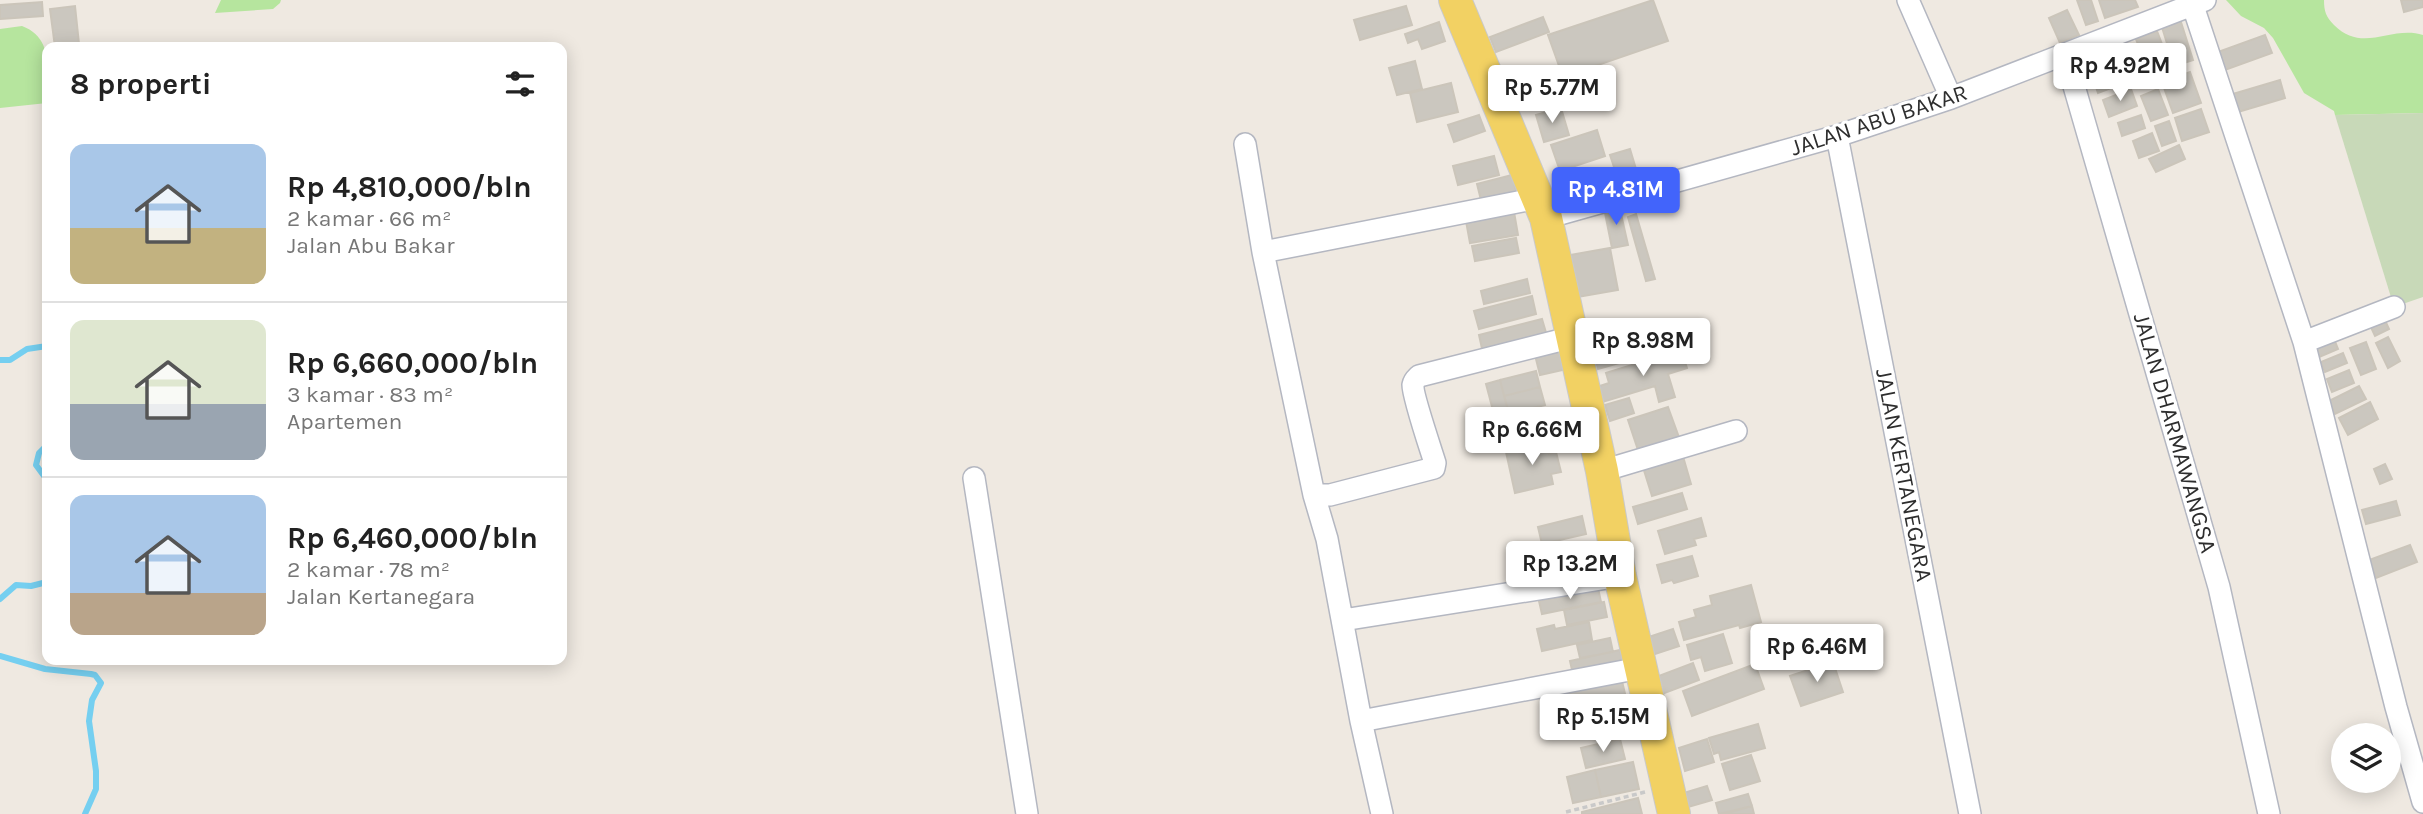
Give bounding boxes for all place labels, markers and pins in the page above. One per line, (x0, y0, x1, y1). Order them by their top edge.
pin: Rp 4.92M (2048, 43, 2192, 103)
pin: Rp 5.77M (1480, 66, 1624, 125)
pin: Rp 4.81M (1544, 168, 1688, 227)
pin: Rp 8.98M (1571, 318, 1715, 378)
pin: Rp 6.66M (1460, 407, 1604, 467)
pin: Rp 13.2M (1498, 542, 1642, 601)
pin: Rp 6.46M (1745, 624, 1889, 684)
pin: Rp 5.15M (1531, 694, 1675, 754)

